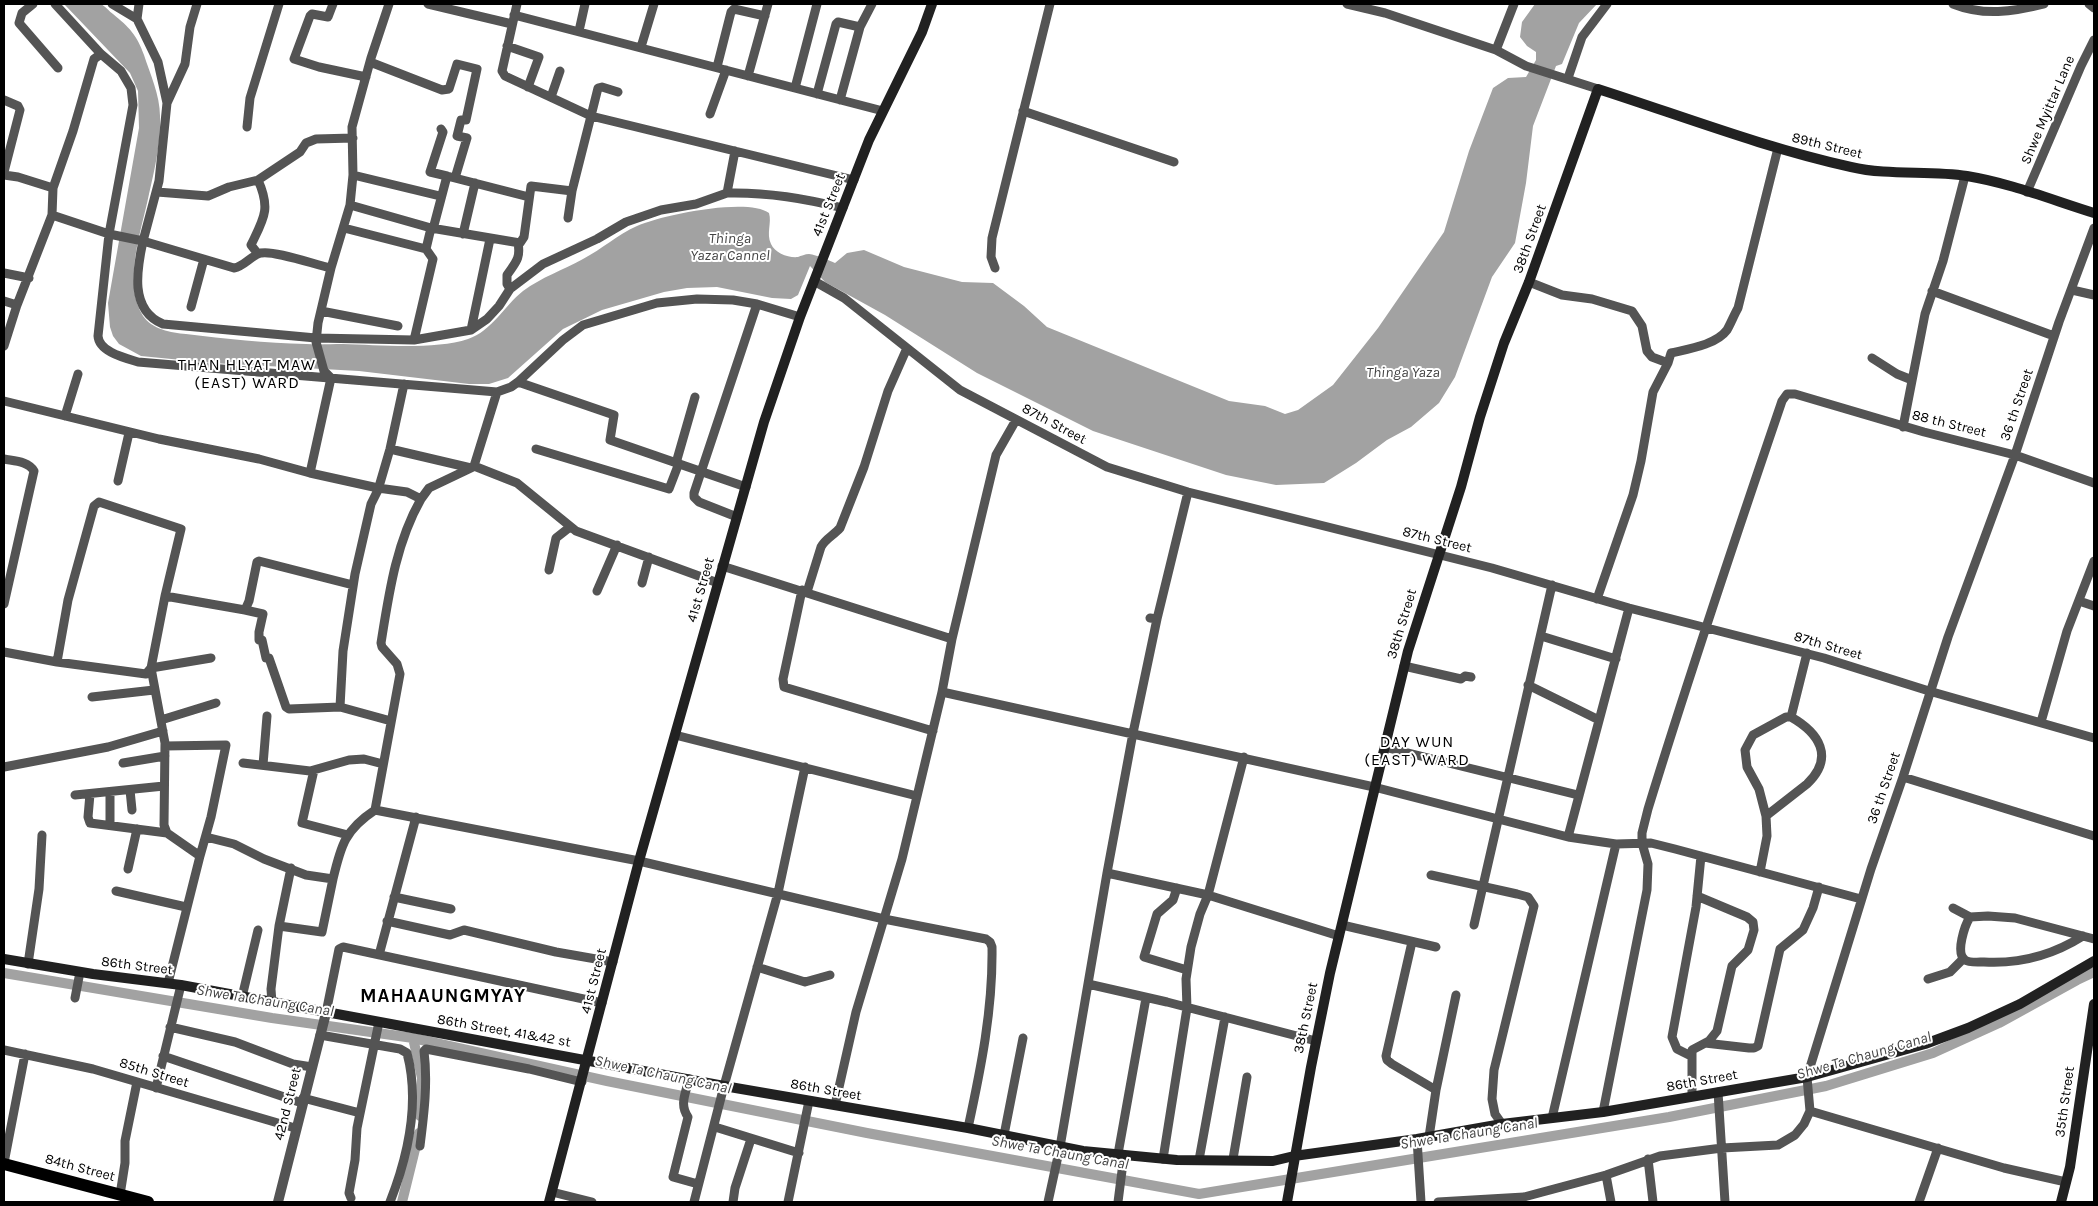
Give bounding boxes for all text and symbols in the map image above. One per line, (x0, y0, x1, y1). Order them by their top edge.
street label: Shwe Myittar Lane (2017, 53, 2079, 167)
street label: 89th Street (1790, 129, 1864, 163)
street label: 41st Street (809, 171, 849, 239)
street label: 38th Street (1510, 202, 1550, 276)
water label: Thinga Yazar Cannel (690, 230, 770, 265)
district label: THAN HLYAT MAW (EAST) WARD (176, 355, 318, 393)
water label: Thinga Yaza (1366, 364, 1440, 382)
street label: 36 th Street (1997, 367, 2037, 443)
street label: 87th Street (1019, 400, 1089, 448)
street label: 88 th Street (1910, 407, 1988, 441)
street label: 87th Street (1401, 523, 1473, 557)
street label: 41st Street (684, 556, 718, 624)
street label: 38th Street (1383, 587, 1421, 661)
street label: 87th Street (1792, 628, 1864, 664)
district label: DAY WUN (EAST) WARD (1363, 732, 1471, 770)
street label: 36 th Street (1864, 750, 1904, 826)
street label: 41st Street (578, 947, 610, 1015)
street label: 86th Street (100, 953, 174, 979)
water label: Shwe Ta Chaung Canal (195, 981, 335, 1021)
street label: 38th Street (1290, 981, 1322, 1055)
district label: MAHAAUNGMYAY (358, 986, 528, 1008)
street label: 86th Street, 41&42 st (436, 1011, 572, 1051)
water label: Shwe Ta Chaung Canal (1795, 1028, 1933, 1084)
water label: Shwe Ta Chaung Canal (593, 1052, 733, 1098)
street label: 85th Street (117, 1054, 191, 1092)
street label: 35th Street (2052, 1065, 2078, 1139)
street label: 42nd Street (271, 1066, 305, 1142)
street label: 86th Street (1665, 1066, 1739, 1096)
street label: 86th Street (789, 1075, 863, 1105)
water label: Shwe Ta Chaung Canal (1399, 1114, 1539, 1154)
water label: Shwe Ta Chaung Canal (990, 1132, 1130, 1174)
street label: 84th Street (43, 1151, 117, 1185)

